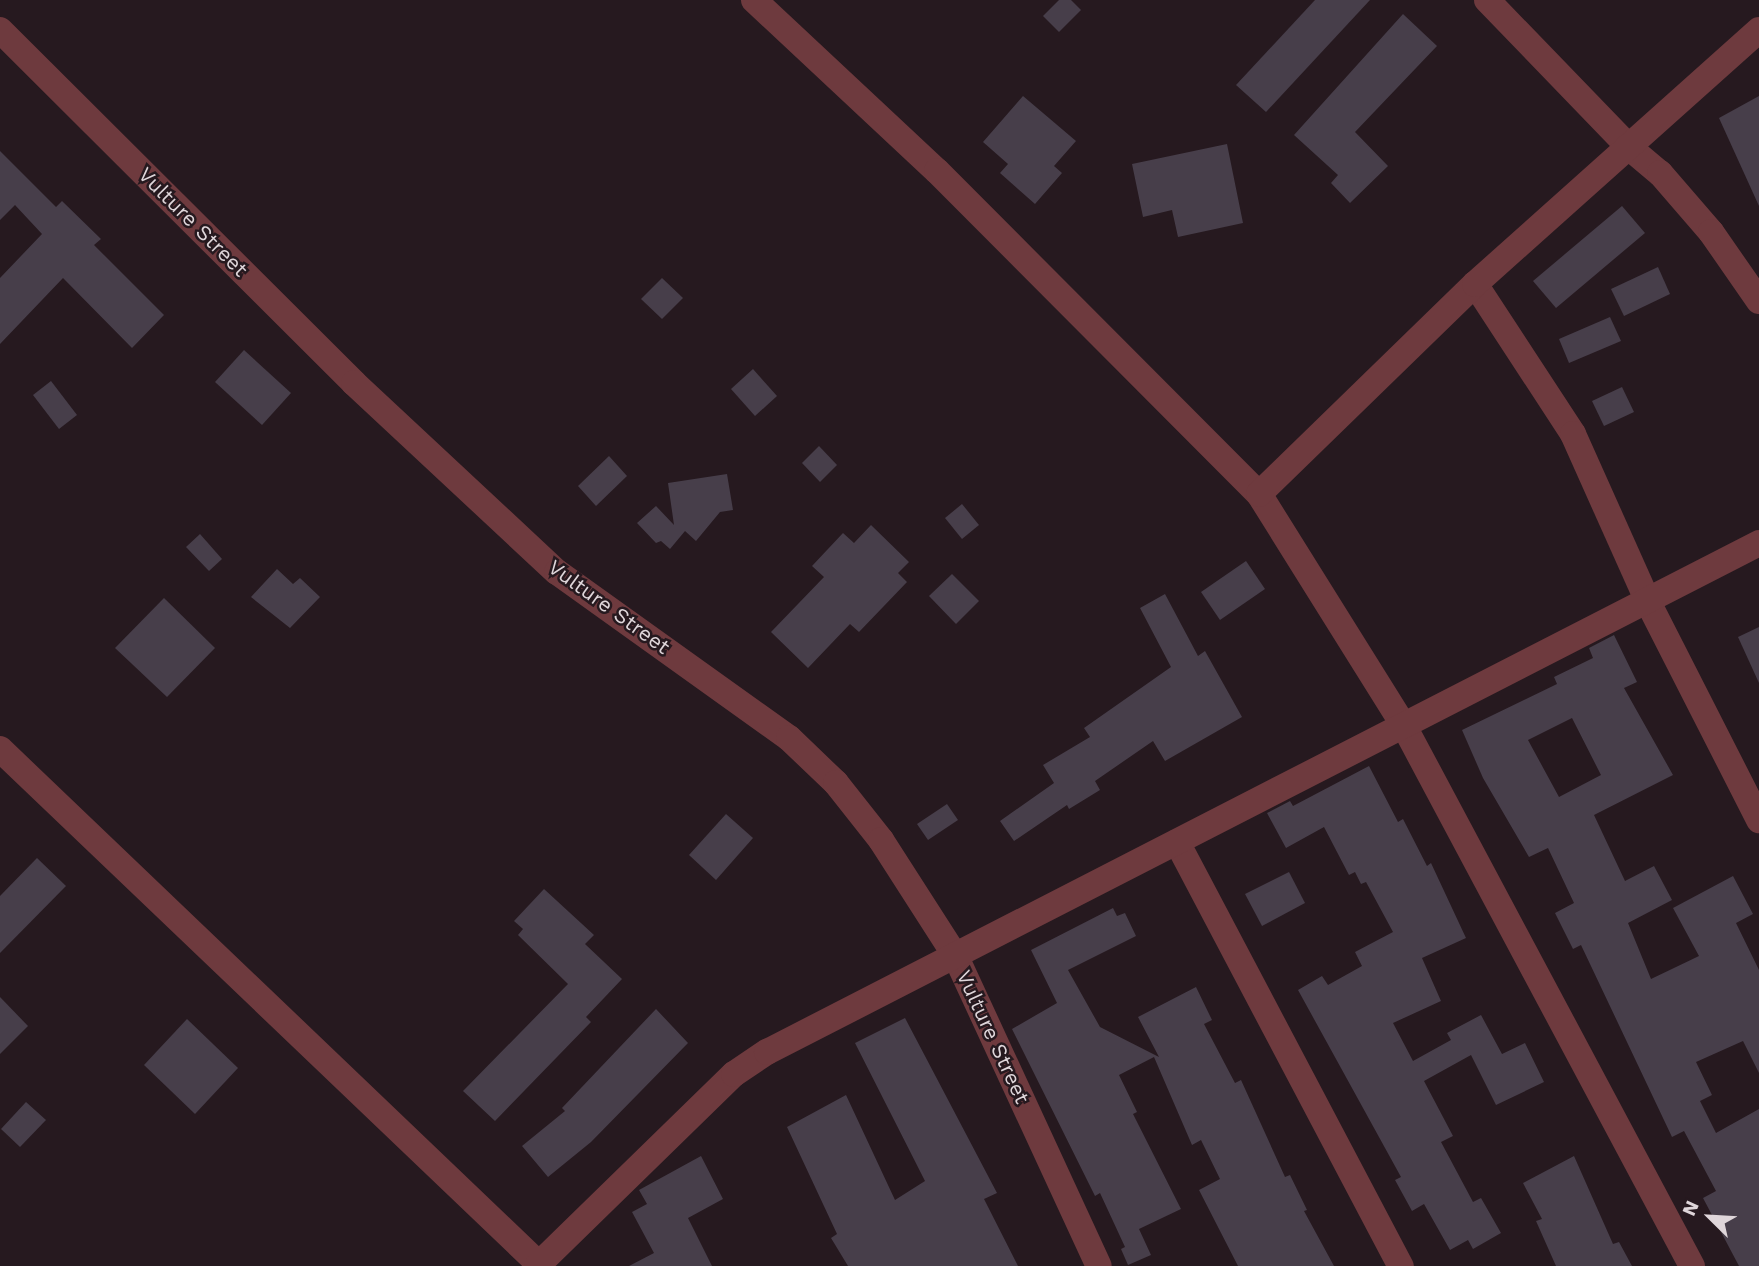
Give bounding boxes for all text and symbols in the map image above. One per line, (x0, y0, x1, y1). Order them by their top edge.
street label: Vulture Street (133, 162, 253, 282)
street label: Vulture Street (543, 554, 675, 660)
street label: Vulture Street (951, 966, 1035, 1108)
north arrow (1675, 1182, 1745, 1252)
text: N (1677, 1197, 1704, 1219)

